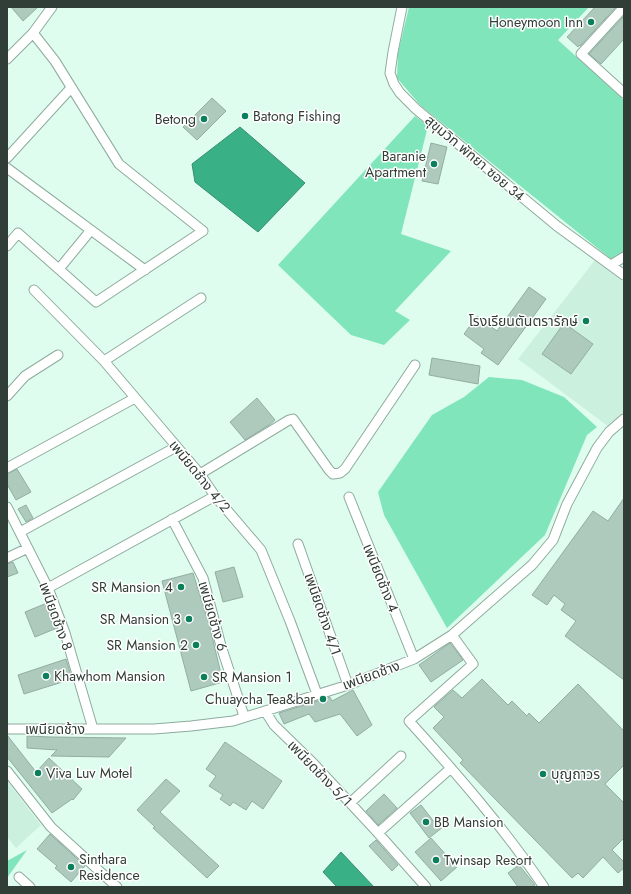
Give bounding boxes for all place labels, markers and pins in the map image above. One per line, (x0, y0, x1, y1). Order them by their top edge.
place label: Honeymoon Inn (489, 12, 583, 32)
marker: Honeymoon Inn (586, 17, 596, 27)
place label: Batong Fishing (253, 106, 341, 126)
place label: Betong (155, 109, 196, 129)
marker: Batong Fishing (240, 111, 250, 121)
marker: Betong (199, 114, 209, 124)
place label: Baranie Apartment (365, 146, 427, 182)
marker: Baranie Apartment (429, 159, 439, 169)
place label: โรงเรียนตันตรารักษ์ (469, 311, 578, 331)
marker: โรงเรียนตันตรารักษ์ (581, 316, 591, 326)
place label: SR Mansion 4 (91, 577, 173, 597)
marker: SR Mansion 4 (176, 582, 186, 592)
place label: SR Mansion 3 (100, 609, 181, 629)
marker: SR Mansion 3 (184, 614, 194, 624)
place label: SR Mansion 2 (106, 635, 188, 655)
marker: SR Mansion 2 (191, 640, 201, 650)
place label: Khawhom Mansion (54, 666, 165, 686)
place label: SR Mansion 1 (212, 667, 292, 687)
marker: Khawhom Mansion (41, 671, 51, 681)
marker: SR Mansion 1 (199, 672, 209, 682)
place label: Chuaycha Tea&bar (205, 689, 315, 709)
marker: Chuaycha Tea&bar (318, 694, 328, 704)
place label: Viva Luv Motel (46, 763, 132, 783)
place label: บุญถาวร (551, 764, 600, 784)
marker: Viva Luv Motel (33, 768, 43, 778)
marker: บุญถาวร (538, 769, 548, 779)
place label: BB Mansion (434, 812, 504, 832)
marker: BB Mansion (421, 817, 431, 827)
place label: Sinthara Residence (79, 849, 140, 885)
place label: Twinsap Resort (444, 850, 532, 870)
marker: Twinsap Resort (431, 855, 441, 865)
marker: Sinthara Residence (66, 862, 76, 872)

